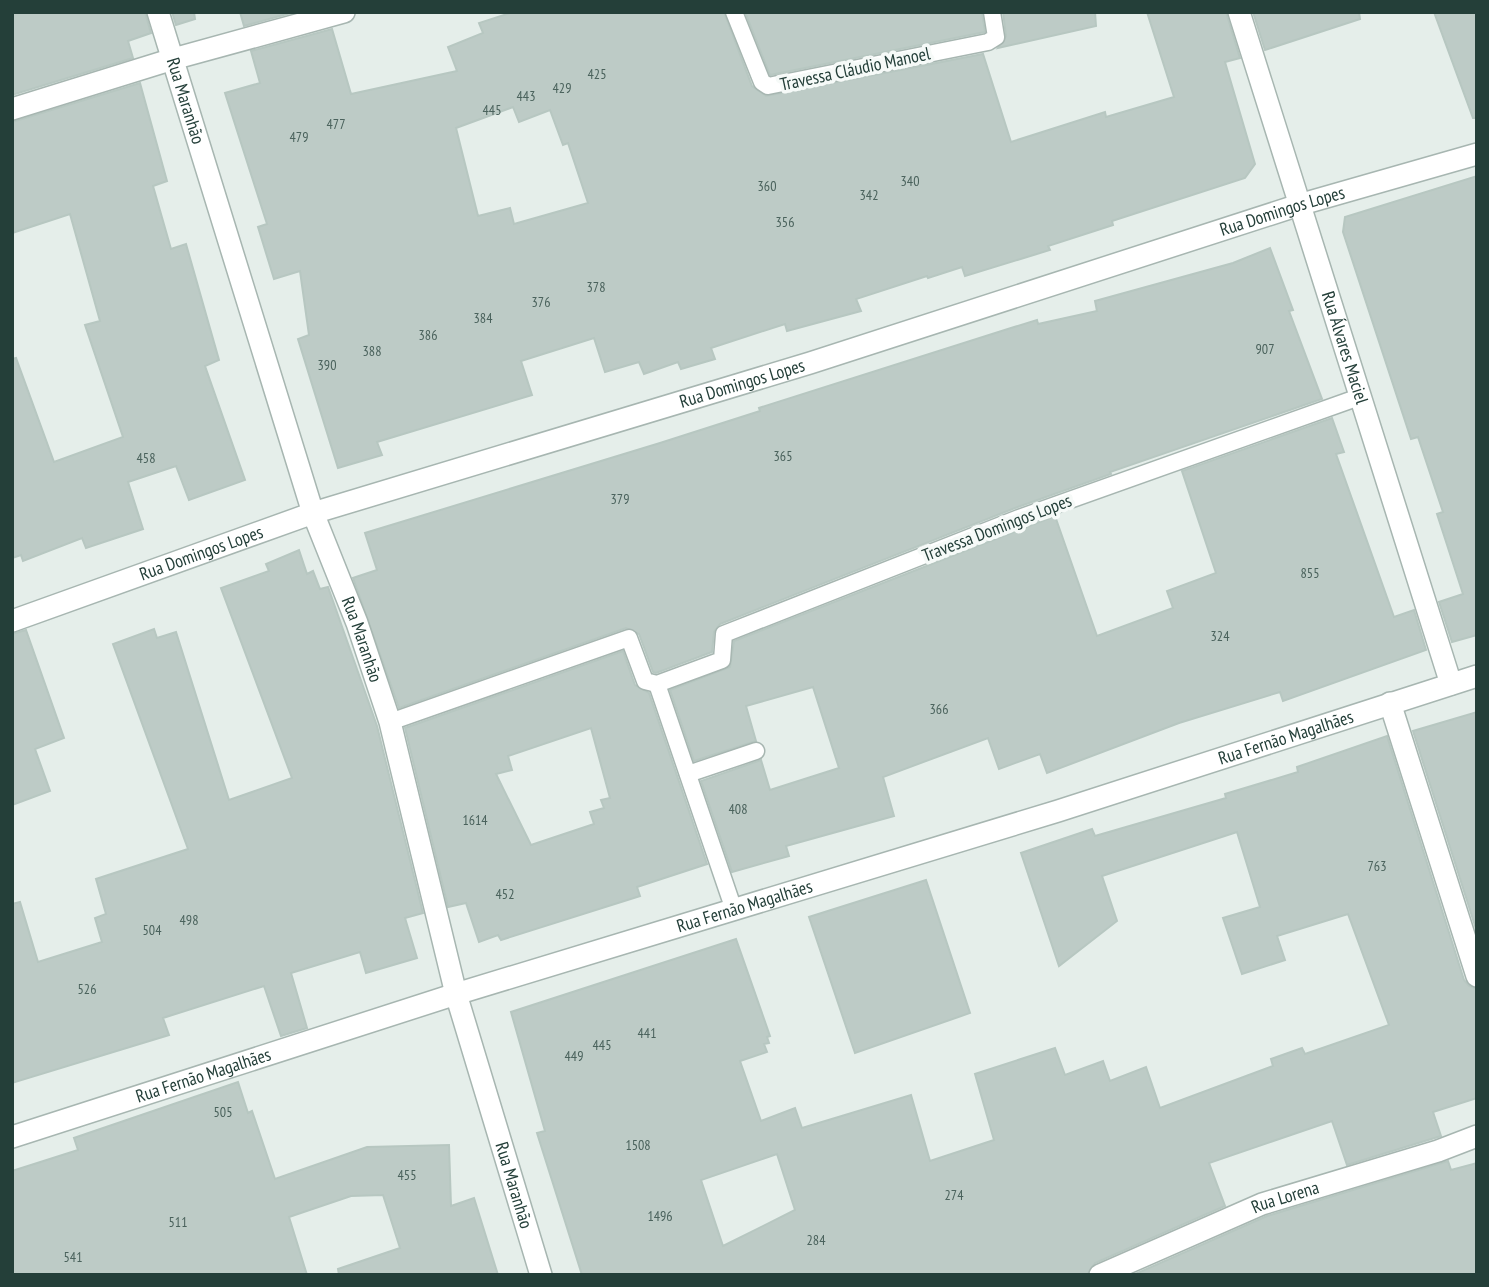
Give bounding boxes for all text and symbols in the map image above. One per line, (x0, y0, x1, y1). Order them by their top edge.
street label: Travessa Cláudio Manoel (778, 41, 933, 96)
street label: Rua Maranhão (162, 55, 210, 147)
house number: 425 (588, 65, 606, 83)
house number: 429 (553, 79, 571, 97)
house number: 443 (517, 87, 535, 105)
house number: 445 (483, 101, 501, 119)
house number: 477 (327, 115, 345, 133)
house number: 479 (290, 128, 308, 146)
house number: 340 (901, 172, 919, 190)
house number: 360 (758, 177, 776, 195)
street label: Rua Domingos Lopes (1217, 180, 1347, 241)
house number: 342 (860, 186, 878, 204)
house number: 356 (776, 213, 794, 231)
house number: 378 (587, 278, 605, 296)
street label: Rua Álvares Maciel (1317, 288, 1374, 407)
house number: 376 (532, 293, 550, 311)
house number: 384 (474, 309, 493, 327)
house number: 386 (419, 326, 437, 344)
house number: 907 (1256, 340, 1274, 358)
house number: 388 (363, 342, 381, 360)
street label: Rua Domingos Lopes (677, 353, 807, 413)
house number: 390 (318, 356, 336, 374)
house number: 365 (774, 447, 792, 465)
house number: 458 (137, 449, 155, 467)
street label: Travessa Domingos Lopes (919, 488, 1075, 567)
house number: 379 (611, 490, 629, 508)
street label: Rua Domingos Lopes (136, 520, 266, 585)
house number: 855 (1301, 564, 1319, 582)
street label: Rua Maranhão (337, 593, 388, 685)
house number: 324 (1211, 627, 1230, 645)
house number: 366 (930, 700, 948, 718)
street label: Rua Fernão Magalhães (1215, 705, 1356, 770)
house number: 408 (729, 800, 747, 818)
house number: 1614 (462, 811, 488, 829)
house number: 763 (1368, 857, 1386, 875)
street label: Rua Fernão Magalhães (674, 874, 815, 937)
house number: 452 (496, 885, 514, 903)
house number: 498 (180, 911, 198, 929)
house number: 504 (143, 921, 162, 939)
house number: 526 (78, 980, 96, 998)
house number: 441 (638, 1024, 656, 1042)
house number: 445 (593, 1036, 611, 1054)
street label: Rua Fernão Magalhães (133, 1042, 274, 1107)
house number: 449 (565, 1047, 583, 1065)
house number: 505 (214, 1103, 232, 1121)
house number: 1508 (625, 1136, 651, 1154)
street label: Rua Maranhão (490, 1139, 538, 1231)
house number: 455 (398, 1166, 416, 1184)
street label: Rua Lorena (1247, 1176, 1322, 1218)
house number: 274 (945, 1186, 964, 1204)
house number: 1496 (647, 1207, 673, 1225)
house number: 511 (169, 1213, 187, 1231)
house number: 284 (807, 1231, 826, 1249)
house number: 541 (64, 1248, 82, 1266)

